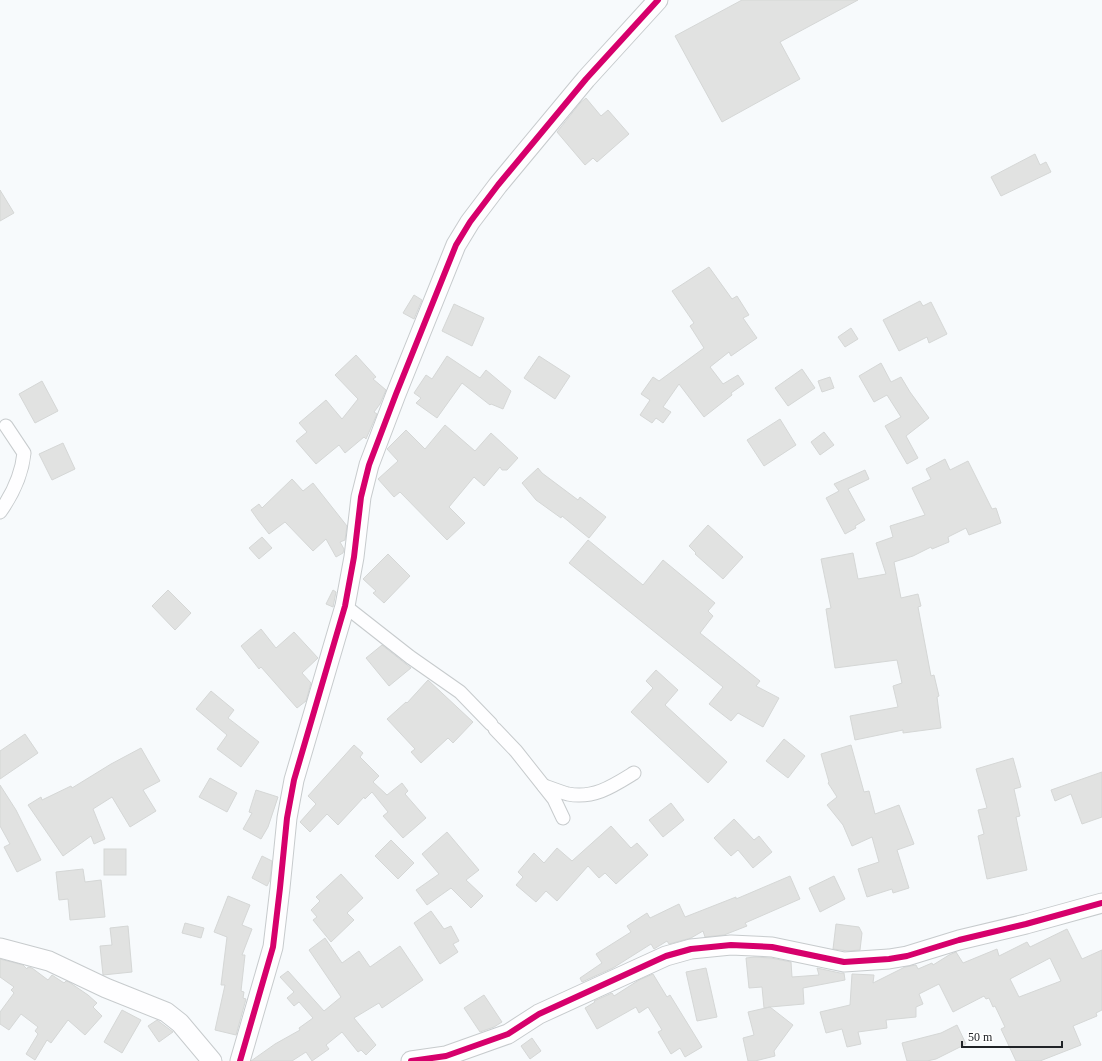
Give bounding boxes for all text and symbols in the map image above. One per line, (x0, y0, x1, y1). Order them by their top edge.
scale bar (962, 1023, 1062, 1049)
text: 50 m (968, 1030, 993, 1044)

